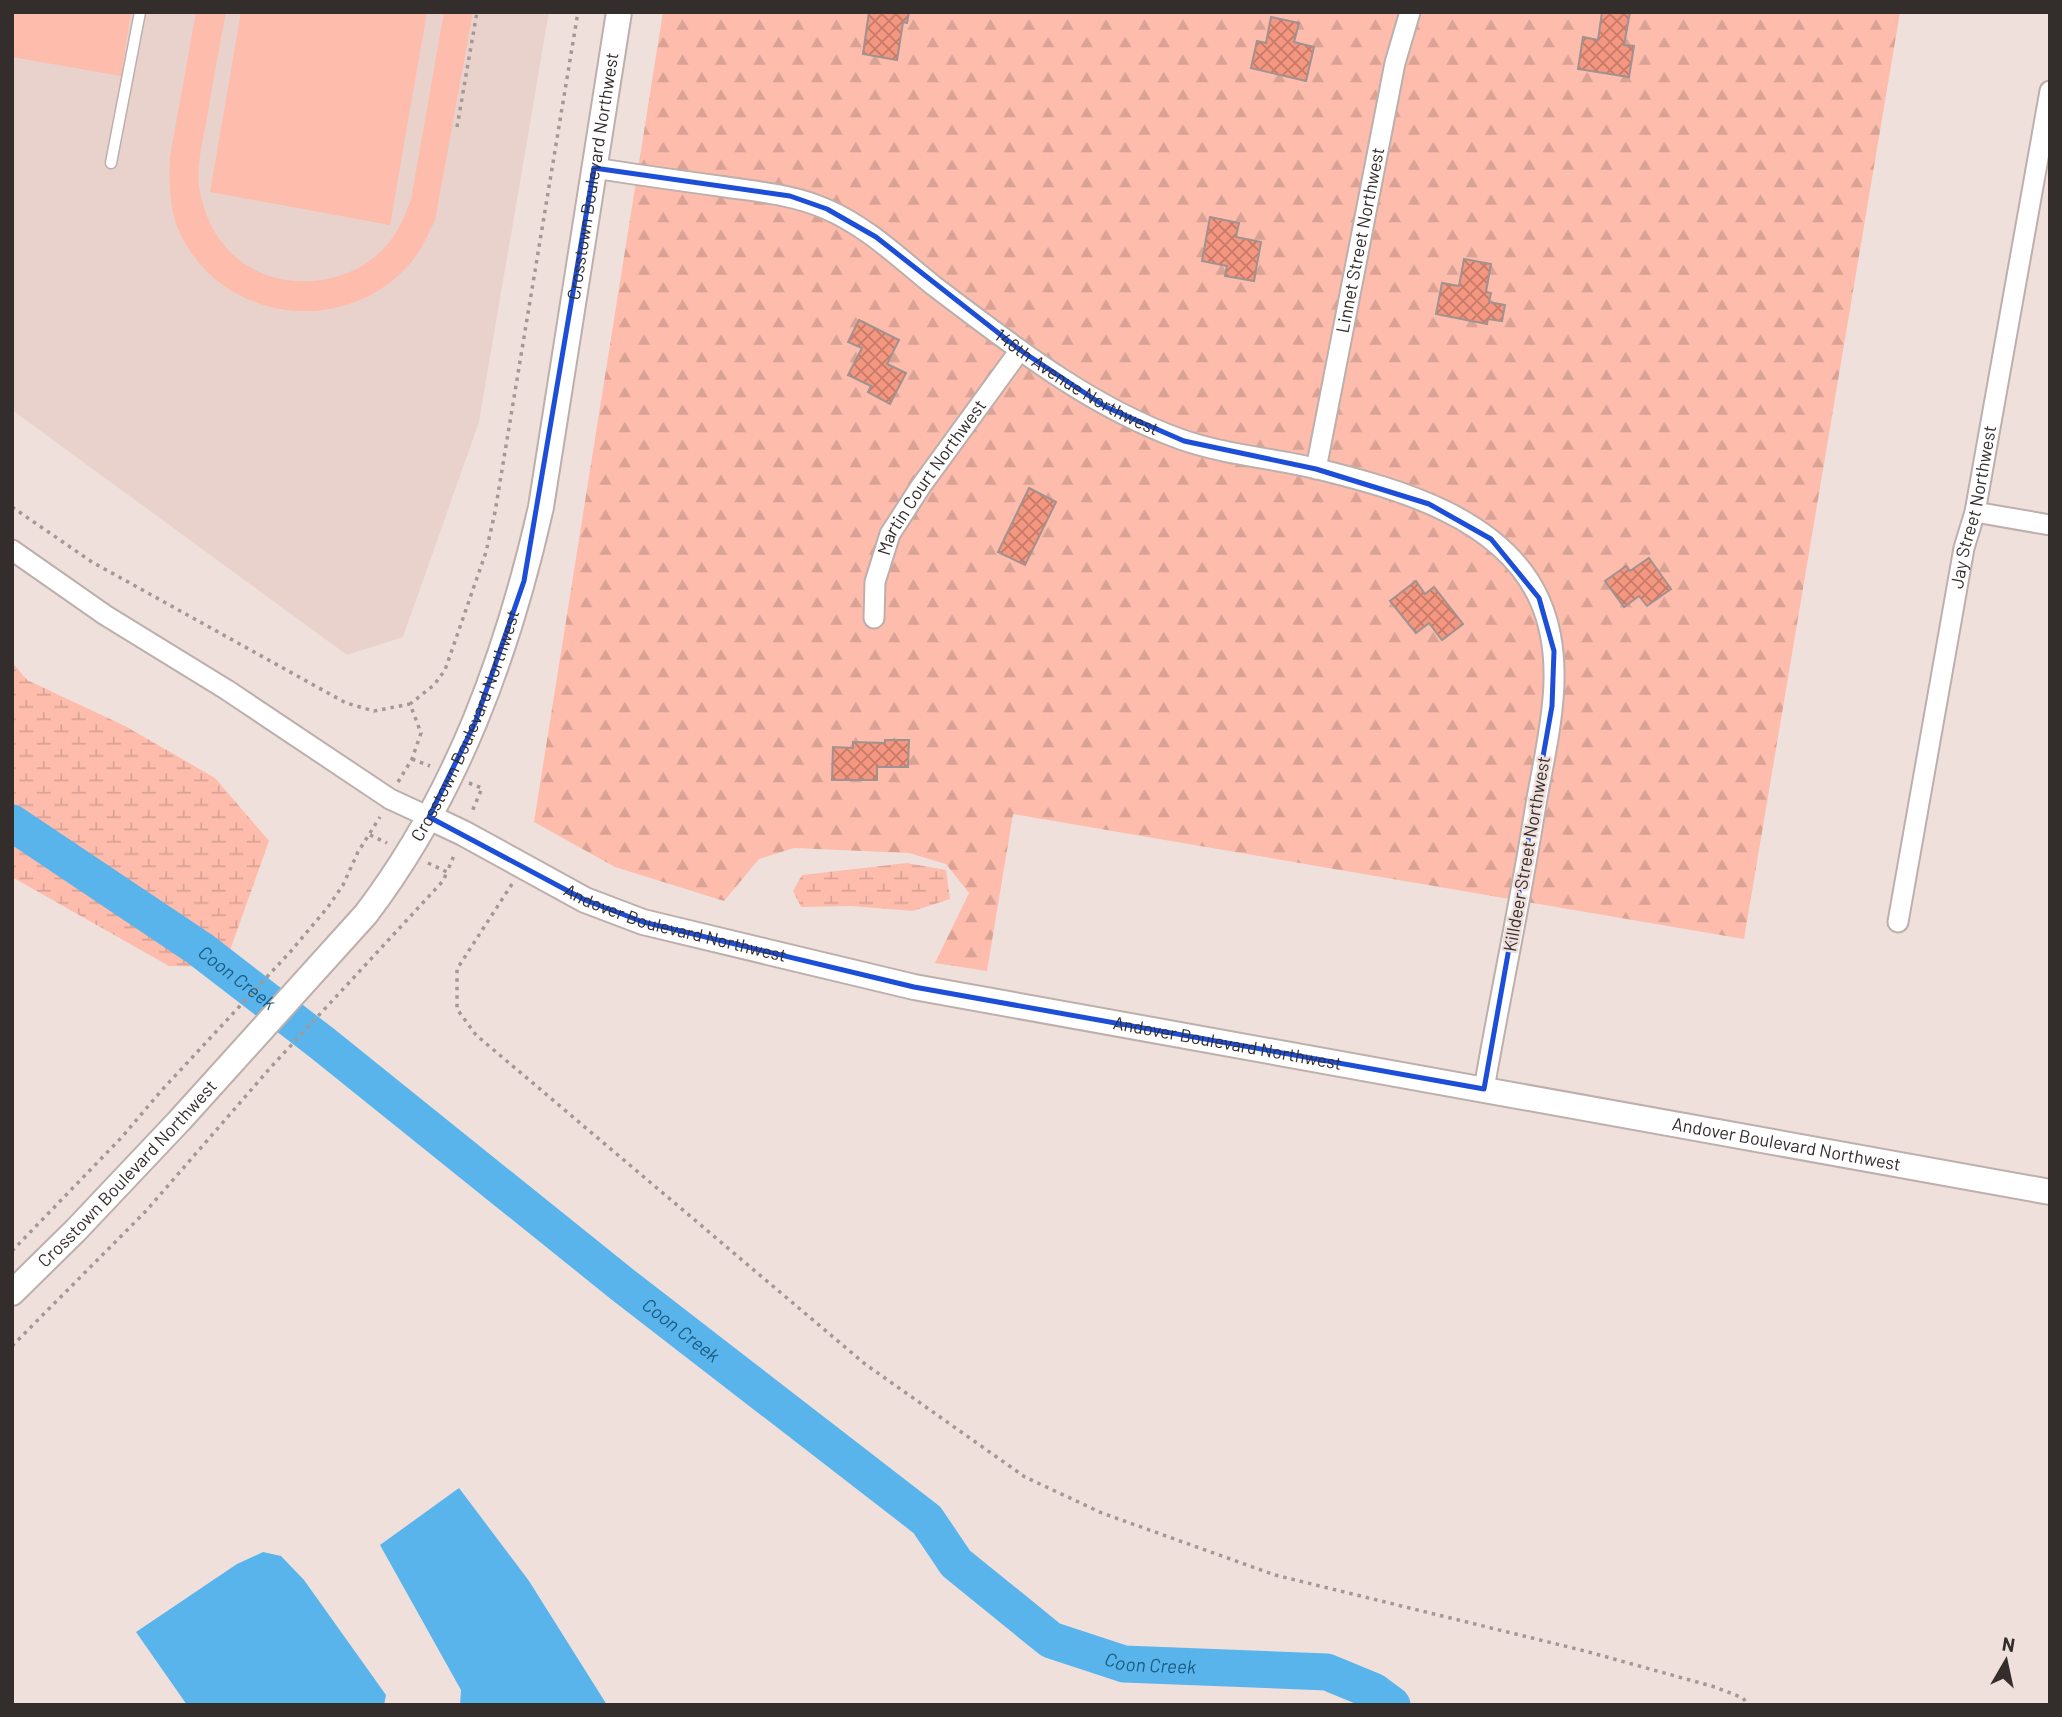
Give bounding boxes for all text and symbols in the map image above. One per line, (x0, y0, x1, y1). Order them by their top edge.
street label: Crosstown Boulevard Northwest (562, 51, 622, 301)
street label: Linnet Street Northwest (1331, 145, 1388, 335)
street label: 146th Avenue Northwest (991, 324, 1162, 440)
street label: Martin Court Northwest (872, 395, 990, 558)
street label: Jay Street Northwest (1945, 423, 2000, 590)
street label: Crosstown Boulevard Northwest (405, 607, 524, 845)
street label: Killdeer Street Northwest (1498, 754, 1554, 953)
street label: Andover Boulevard Northwest (560, 879, 789, 966)
water label: Coon Creek (194, 940, 281, 1015)
street label: Andover Boulevard Northwest (1112, 1011, 1344, 1074)
street label: Crosstown Boulevard Northwest (33, 1075, 221, 1271)
street label: Andover Boulevard Northwest (1671, 1112, 1903, 1175)
water label: Coon Creek (638, 1292, 725, 1367)
north arrow (1971, 1626, 2041, 1696)
text: N (2001, 1631, 2017, 1656)
water label: Coon Creek (1102, 1646, 1197, 1678)

